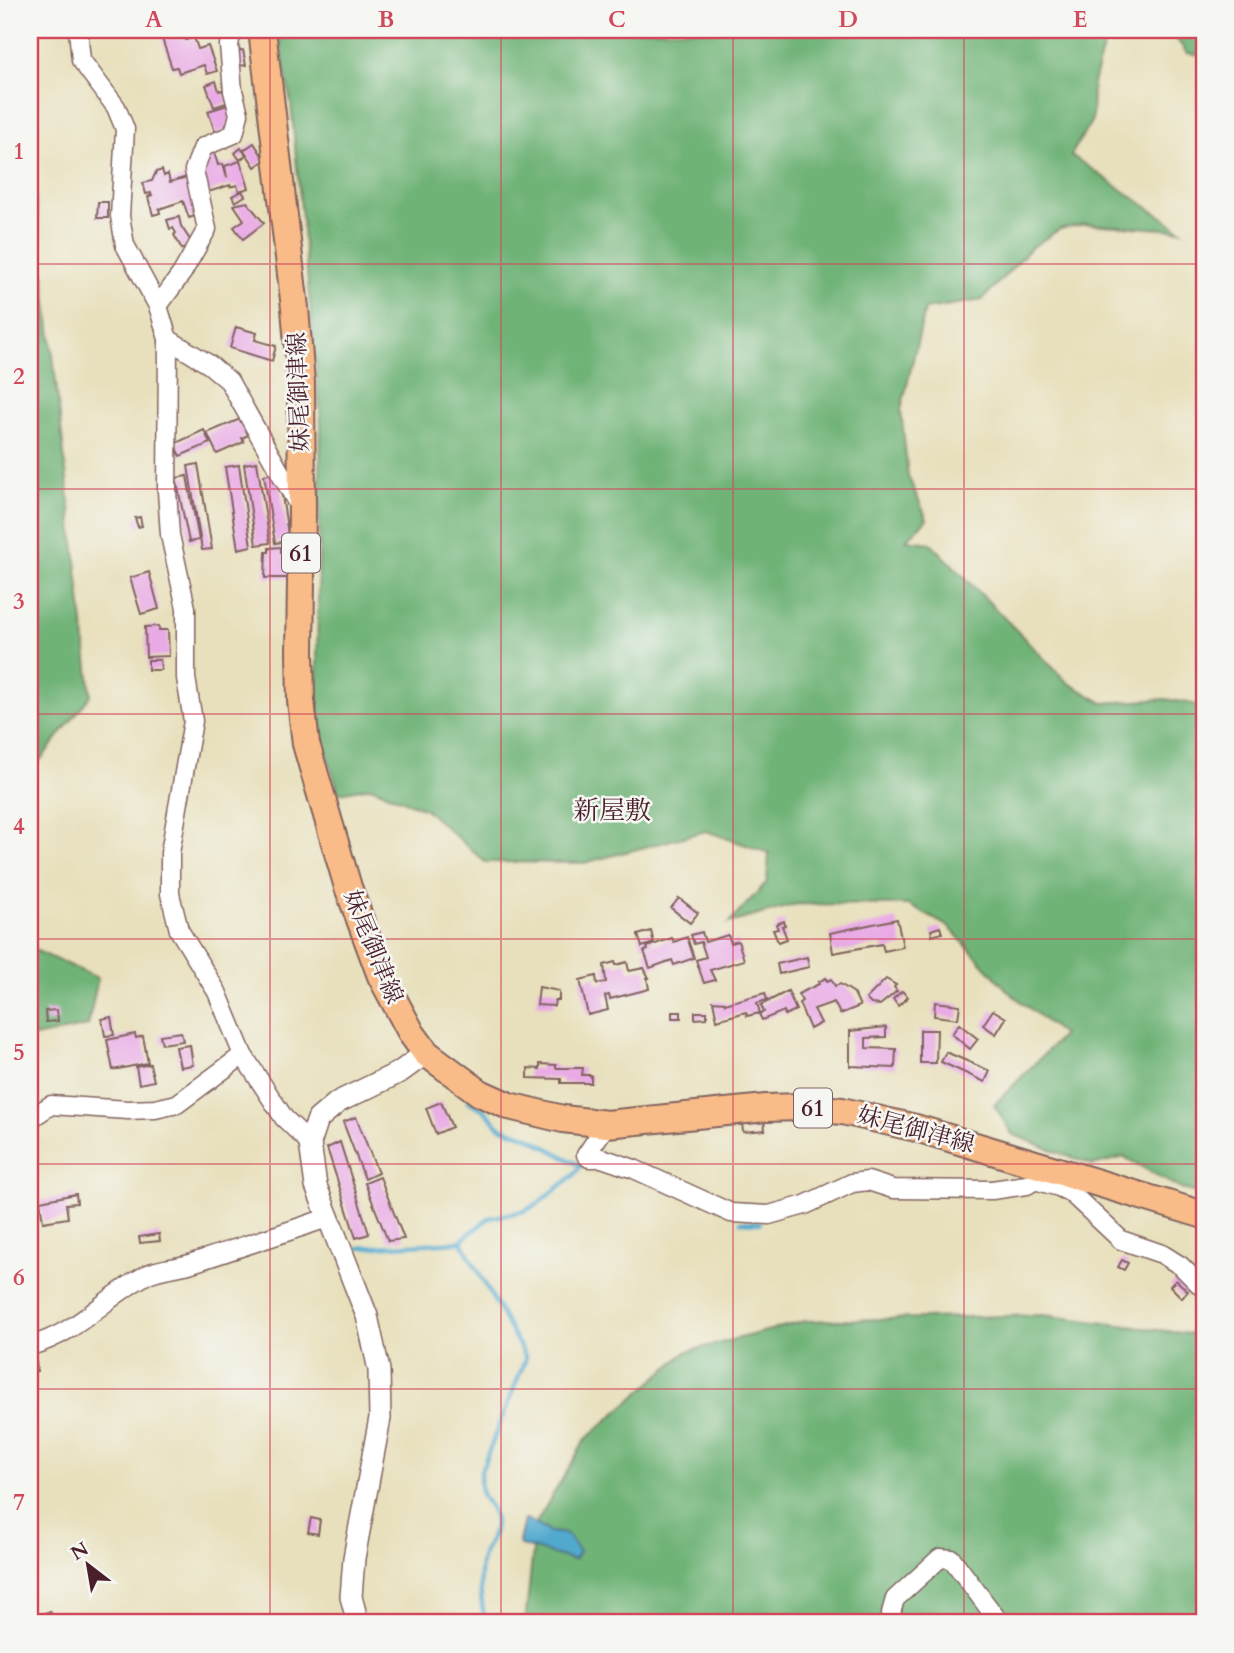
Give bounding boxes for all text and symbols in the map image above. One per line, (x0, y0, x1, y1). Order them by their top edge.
text: A (145, 4, 163, 35)
text: B (378, 4, 394, 35)
text: C (608, 4, 626, 35)
text: D (838, 4, 858, 35)
text: E (1073, 4, 1087, 35)
text: 1 (13, 136, 25, 167)
street label: 妹尾御津線 (280, 331, 318, 453)
text: 2 (13, 361, 25, 392)
road number: 61 (282, 534, 320, 572)
text: 3 (13, 586, 25, 617)
district label: 新屋敷 (573, 793, 651, 828)
text: 4 (13, 811, 25, 842)
street label: 妹尾御津線 (335, 885, 411, 1009)
text: 5 (13, 1037, 25, 1068)
road number: 61 (794, 1088, 832, 1128)
street label: 妹尾御津線 (854, 1099, 978, 1161)
text: 6 (13, 1262, 25, 1293)
text: 7 (13, 1487, 25, 1518)
north arrow (52, 1530, 122, 1600)
text: N (66, 1536, 94, 1567)

